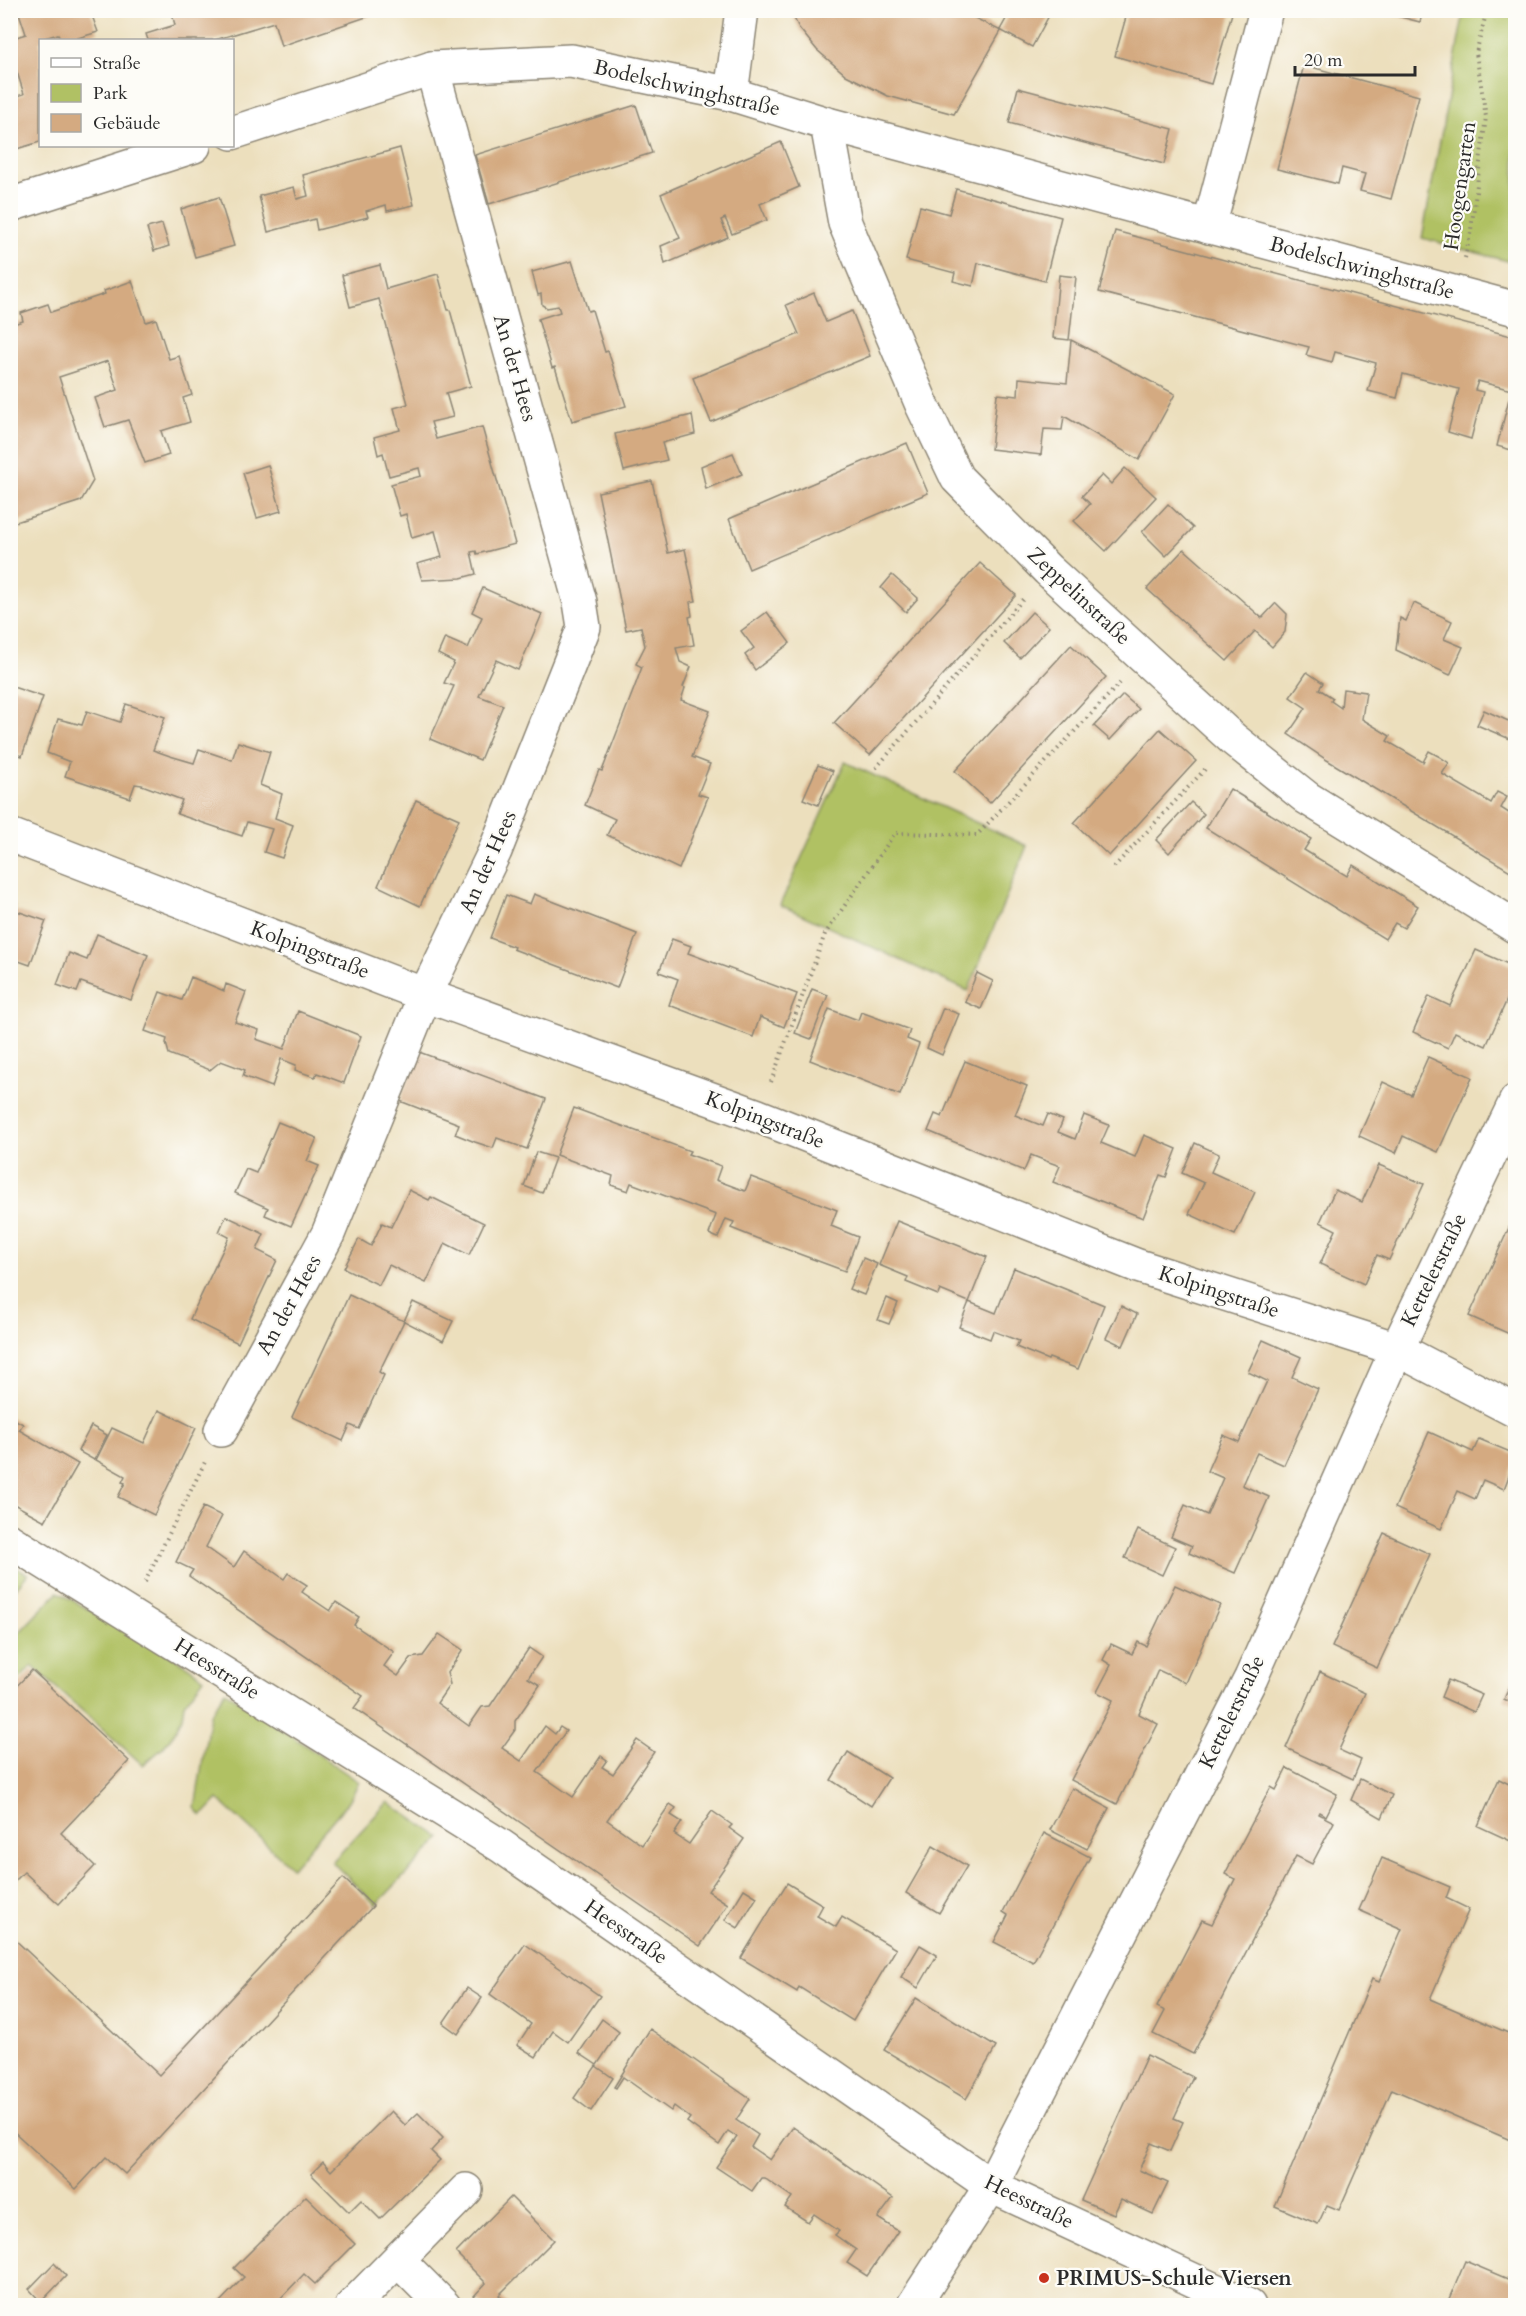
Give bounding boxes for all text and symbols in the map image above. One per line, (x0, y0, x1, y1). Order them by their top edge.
legend (39, 39, 234, 147)
scale bar (1295, 39, 1415, 77)
text: 20 m (1304, 48, 1343, 73)
text: Straße (93, 51, 141, 76)
street label: Bodelschwinghstraße (591, 52, 783, 124)
text: Park (93, 81, 128, 106)
text: Gebäude (93, 111, 161, 136)
street label: Hoogengarten (1437, 120, 1483, 252)
street label: Bodelschwinghstraße (1266, 229, 1458, 307)
street label: An der Hees (486, 311, 544, 425)
street label: Zeppelinstraße (1021, 540, 1137, 652)
street label: An der Hees (452, 806, 524, 918)
street label: Kolpingstraße (246, 914, 374, 986)
street label: Kolpingstraße (701, 1084, 829, 1156)
street label: Kettelerstraße (1394, 1208, 1474, 1332)
street label: An der Hees (250, 1250, 328, 1360)
street label: Kolpingstraße (1155, 1259, 1283, 1325)
street label: Heesstraße (169, 1631, 265, 1707)
street label: Kettelerstraße (1192, 1650, 1272, 1774)
street label: Heesstraße (578, 1893, 674, 1971)
street label: Heesstraße (979, 2168, 1079, 2236)
place label: PRIMUS-Schule Viersen (1056, 2264, 1292, 2293)
marker: PRIMUS-Schule Viersen (1037, 2271, 1051, 2285)

